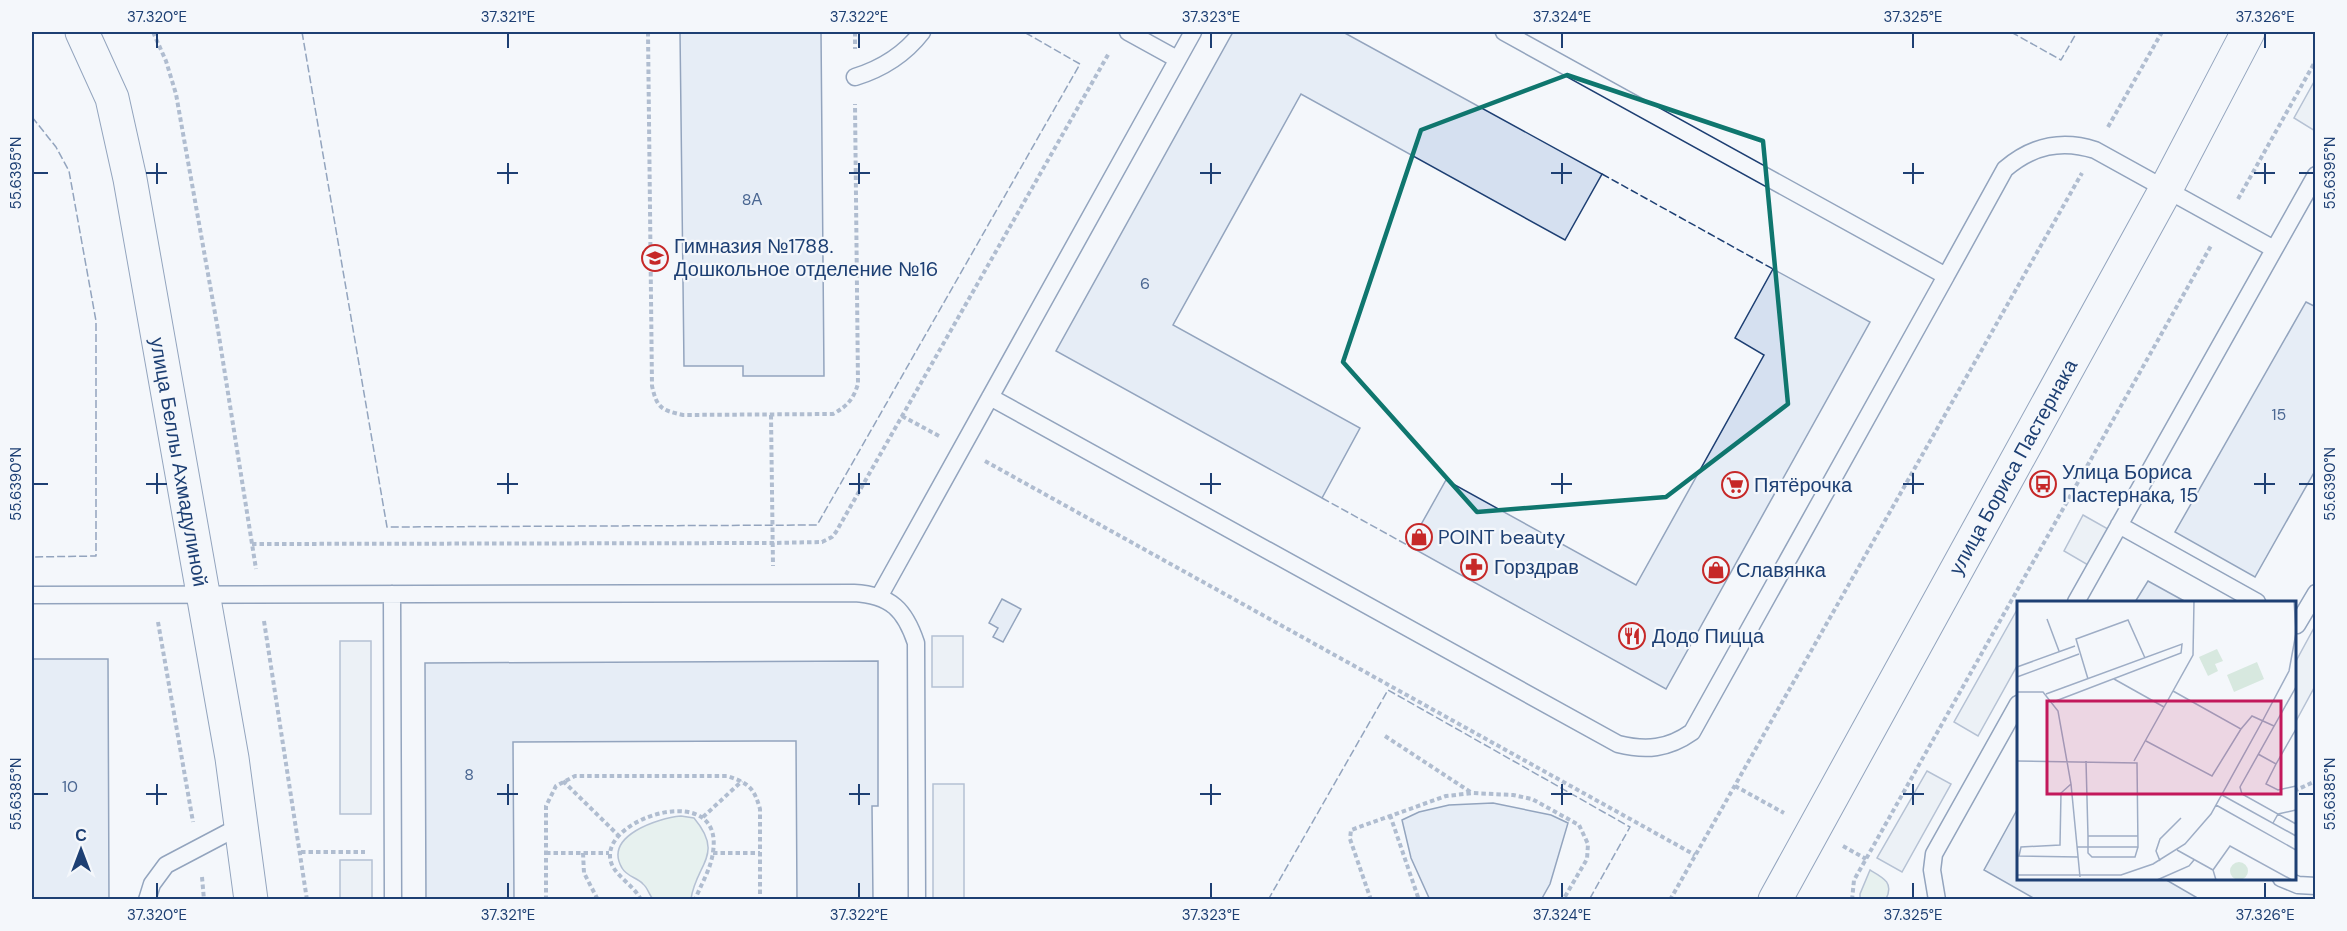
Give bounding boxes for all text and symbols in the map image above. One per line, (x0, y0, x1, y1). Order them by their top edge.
text: 37.320°E (127, 7, 187, 27)
text: 37.321°E (481, 7, 535, 27)
text: 37.322°E (830, 7, 888, 27)
text: 37.323°E (1182, 7, 1240, 27)
text: 37.324°E (1533, 7, 1591, 27)
text: 37.325°E (1884, 7, 1942, 27)
text: 37.326°E (2235, 7, 2295, 27)
text: 55.6395°N (6, 137, 26, 209)
text: 55.6395°N (2320, 137, 2340, 209)
house number: 8А (742, 189, 763, 210)
place label: Гимназия №1788. Дошкольное отделение №16 (674, 233, 938, 282)
school or university icon: Гимназия №1788. Дошкольное отделение №16 (640, 243, 670, 273)
house number: 6 (1140, 273, 1150, 294)
street label: улица Беллы Ахмадулиной (144, 335, 214, 589)
street label: улица Бориса Пастернака (1943, 354, 2084, 579)
house number: 15 (2272, 404, 2286, 425)
text: 55.6390°N (6, 447, 26, 521)
text: 55.6390°N (2320, 447, 2340, 521)
place label: Улица Бориса Пастернака, 15 (2062, 459, 2199, 508)
bus stop icon: Улица Бориса Пастернака, 15 (2028, 469, 2058, 499)
supermarket icon: Пятёрочка (1720, 470, 1750, 500)
place label: Пятёрочка (1754, 472, 1853, 498)
shop icon: POINT beauty (1404, 522, 1434, 552)
place label: POINT beauty (1438, 524, 1565, 550)
pharmacy icon: Горздрав (1459, 552, 1489, 582)
place label: Горздрав (1494, 554, 1579, 580)
shop icon: Славянка (1701, 555, 1731, 585)
place label: Славянка (1736, 557, 1827, 583)
inset map (2017, 601, 2296, 880)
restaurant icon: Додо Пицца (1617, 621, 1647, 651)
place label: Додо Пицца (1652, 623, 1765, 649)
text: 55.6385°N (6, 758, 26, 830)
text: 55.6385°N (2320, 758, 2340, 830)
house number: 8 (464, 764, 474, 785)
house number: 10 (62, 776, 78, 797)
north arrow (51, 820, 111, 880)
text: С (75, 825, 87, 846)
text: 37.320°E (127, 905, 187, 925)
text: 37.321°E (481, 905, 535, 925)
text: 37.322°E (830, 905, 888, 925)
text: 37.323°E (1182, 905, 1240, 925)
text: 37.324°E (1533, 905, 1591, 925)
text: 37.325°E (1884, 905, 1942, 925)
text: 37.326°E (2235, 905, 2295, 925)

